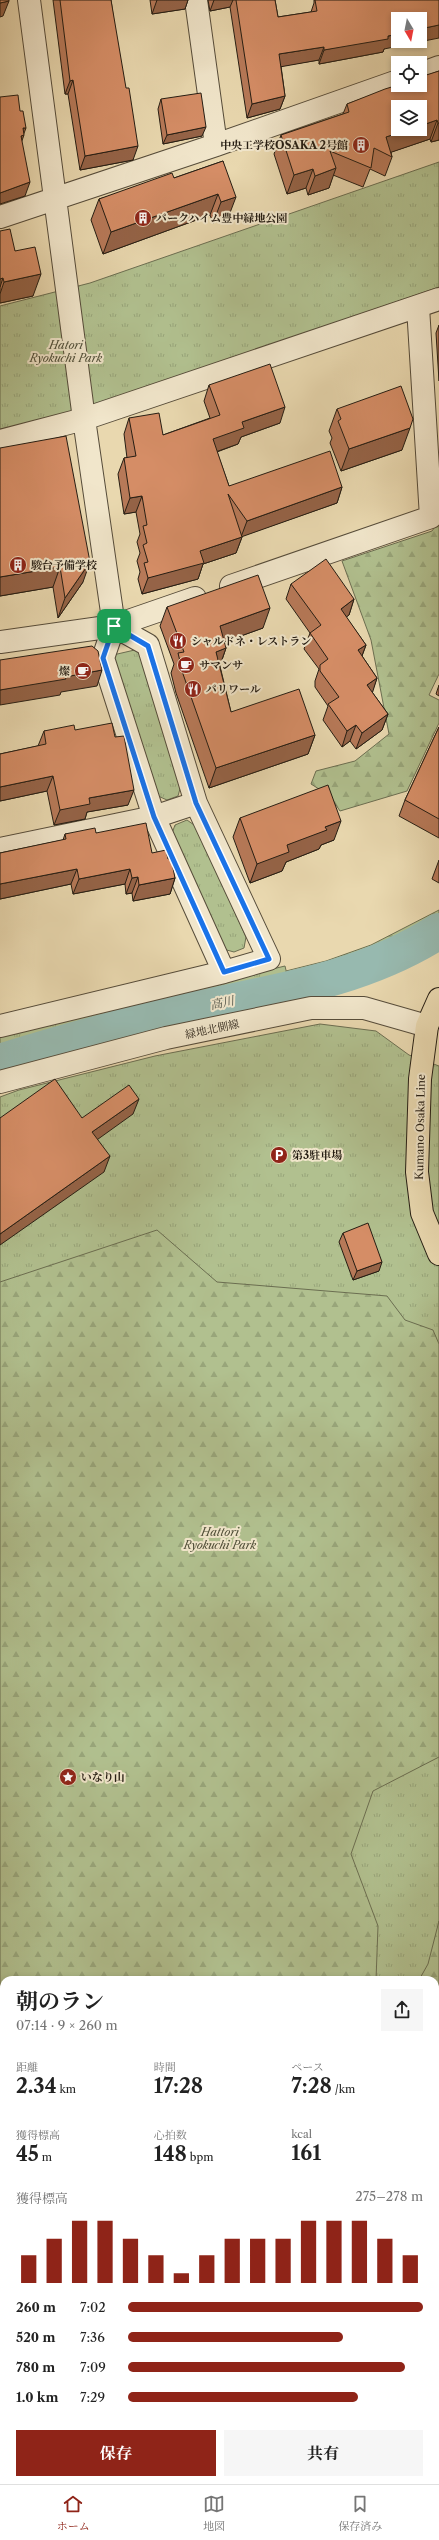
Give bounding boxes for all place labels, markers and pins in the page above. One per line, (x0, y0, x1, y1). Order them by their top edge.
building icon: 中央工学校OSAKA 2号館 (351, 135, 371, 155)
place label: 中央工学校OSAKA 2号館 (220, 138, 348, 152)
building icon: パークハイム豊中緑地公園 (133, 208, 153, 228)
place label: パークハイム豊中緑地公園 (155, 211, 287, 225)
building icon: 駿台予備学校 (8, 555, 28, 575)
place label: 駿台予備学校 (31, 558, 97, 572)
pin (97, 609, 131, 643)
restaurant icon: シャルドネ・レストラン (168, 631, 188, 651)
place label: シャルドネ・レストラン (191, 634, 311, 648)
cafe icon: サマンサ (176, 655, 196, 675)
place label: サマンサ (199, 658, 243, 672)
cafe icon: 燦 (73, 661, 93, 681)
place label: 燦 (59, 664, 70, 678)
restaurant icon: パリワール (183, 679, 203, 699)
place label: パリワール (205, 682, 261, 696)
parking icon: 第3駐車場 (269, 1145, 289, 1165)
place label: 第3駐車場 (292, 1148, 342, 1162)
place icon: いなり山 (58, 1767, 78, 1787)
place label: いなり山 (81, 1770, 125, 1784)

